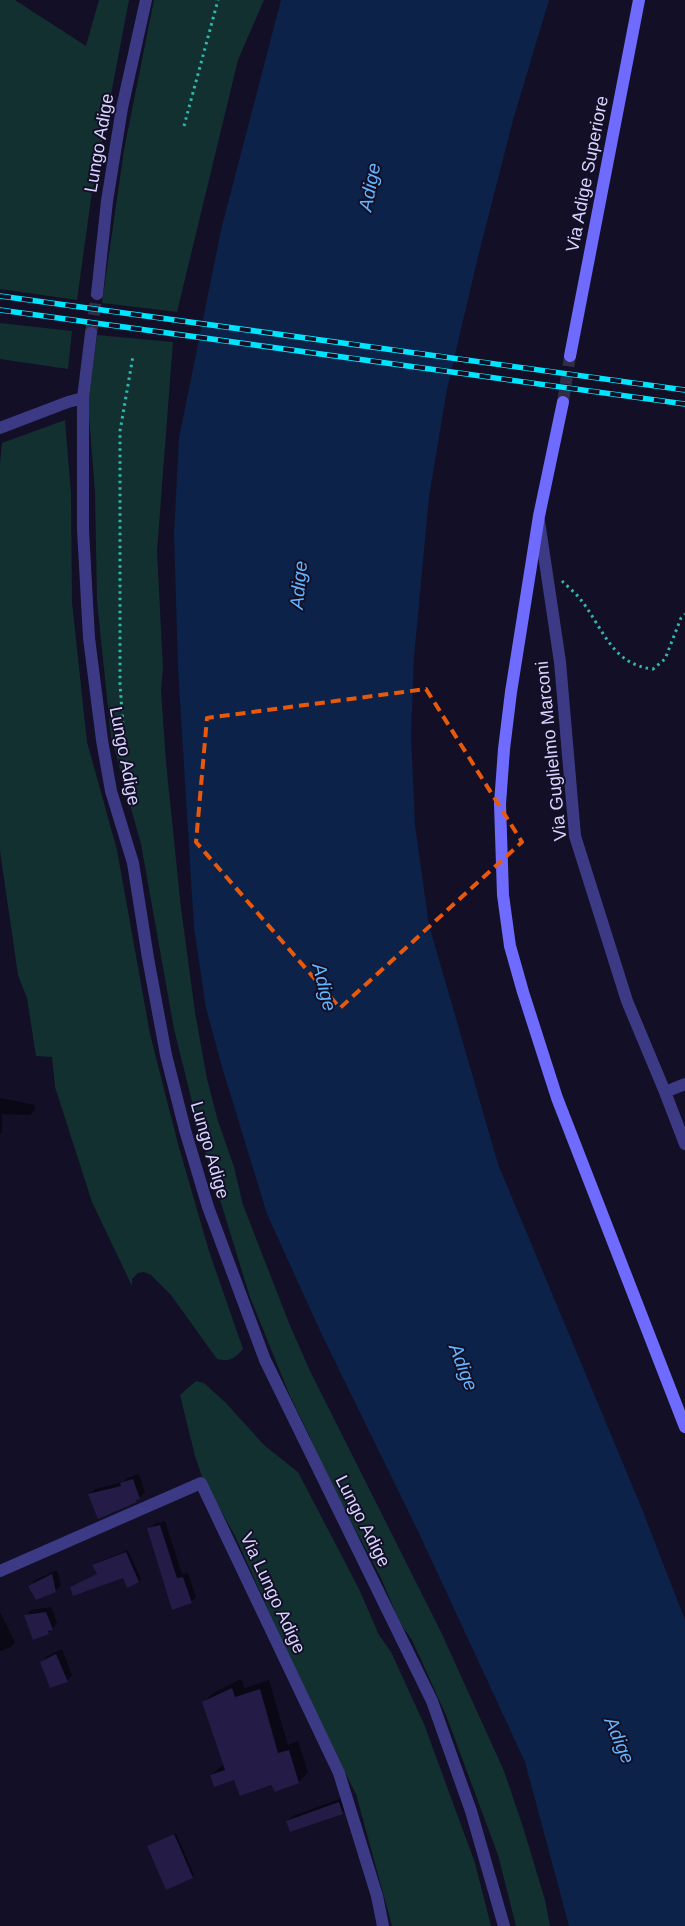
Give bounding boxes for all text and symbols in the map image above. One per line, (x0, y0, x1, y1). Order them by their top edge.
street label: Lungo Adige (80, 92, 118, 194)
street label: Via Adige Superiore (562, 94, 612, 254)
water label: Adige (354, 161, 384, 214)
water label: Adige (286, 560, 311, 611)
street label: Via Guglielmo Marconi (532, 660, 570, 842)
street label: Lungo Adige (106, 705, 144, 807)
water label: Adige (308, 960, 341, 1013)
street label: Lungo Adige (187, 1099, 233, 1201)
water label: Adige (445, 1340, 482, 1394)
street label: Lungo Adige (331, 1472, 395, 1570)
street label: Via Lungo Adige (236, 1530, 310, 1656)
water label: Adige (600, 1713, 639, 1767)

